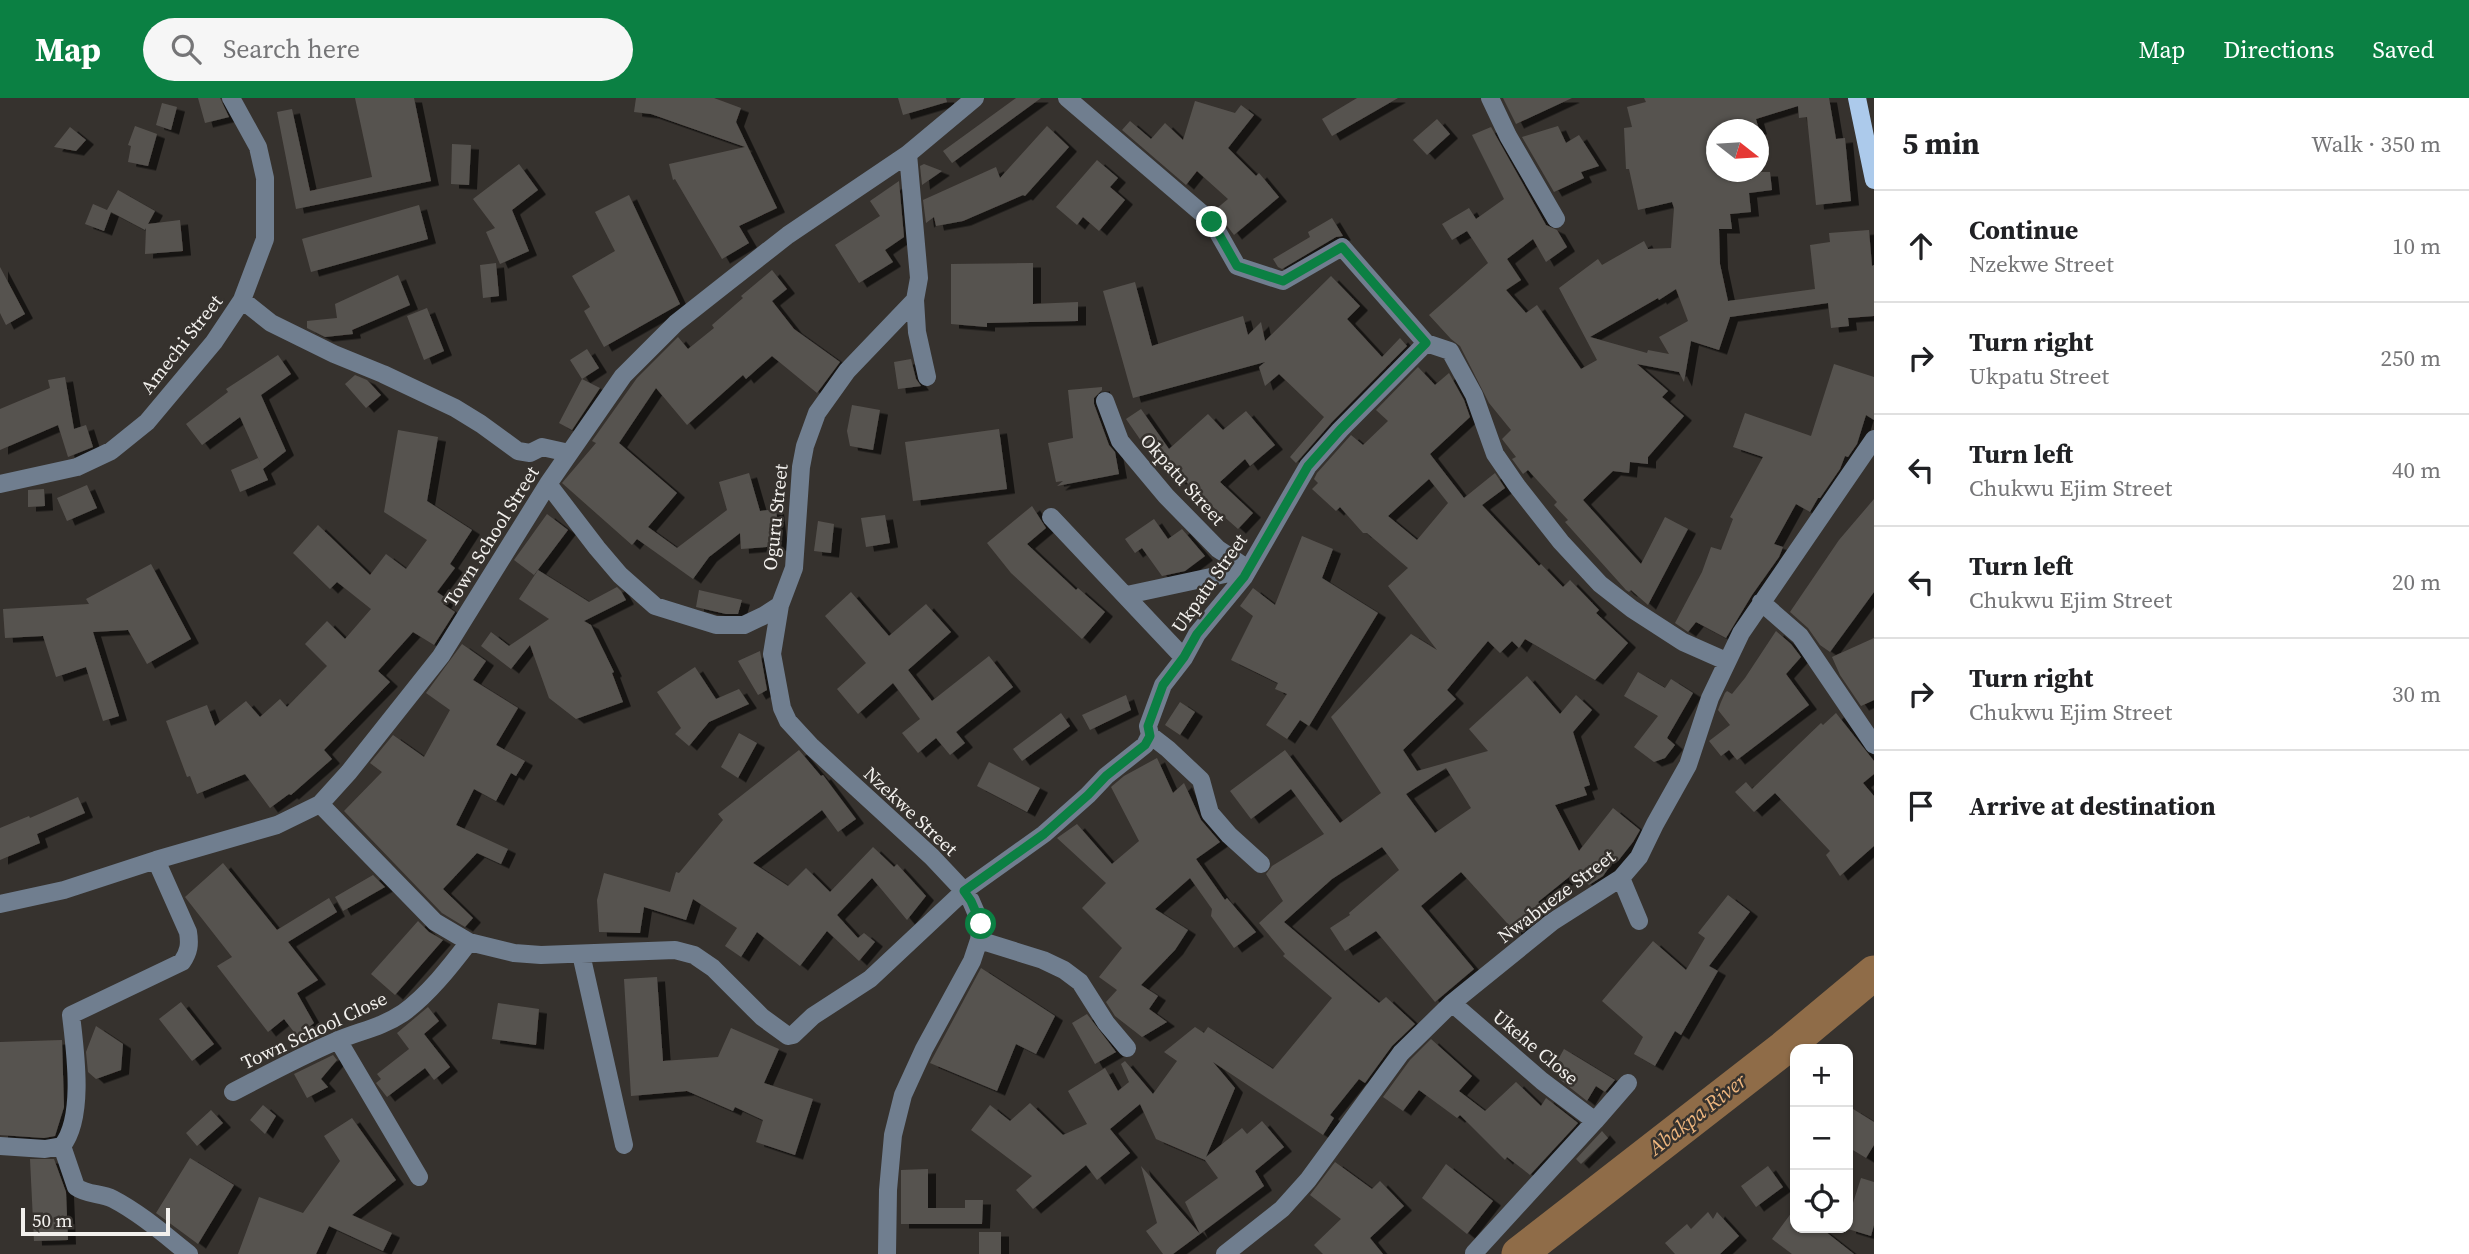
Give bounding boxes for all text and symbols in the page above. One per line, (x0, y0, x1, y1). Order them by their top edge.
search box (143, 18, 633, 81)
text: Map (35, 27, 101, 72)
icon: search (167, 30, 205, 68)
text: Search here (223, 31, 360, 67)
text: Map (2138, 33, 2185, 66)
text: Directions (2223, 33, 2334, 66)
text: Saved (2372, 33, 2434, 66)
north arrow (1706, 119, 1769, 182)
text: 5 min (1902, 123, 1980, 164)
text: Walk · 350 m (2311, 128, 2441, 160)
route end (1196, 206, 1227, 237)
text: Continue (1969, 212, 2078, 248)
icon: ahead (1902, 227, 1940, 265)
text: 10 m (2392, 230, 2441, 262)
text: Nzekwe Street (1969, 248, 2114, 280)
street label: Amechi Street (134, 288, 228, 399)
text: Turn right (1969, 324, 2093, 360)
icon: right (1902, 339, 1940, 377)
text: 250 m (2380, 342, 2441, 374)
text: Ukpatu Street (1969, 360, 2109, 392)
street label: Okpatu Street (1135, 428, 1232, 531)
text: Turn left (1969, 436, 2073, 472)
icon: left (1902, 451, 1940, 489)
text: 40 m (2392, 454, 2441, 486)
street label: Town School Street (437, 460, 545, 611)
street label: Oguru Street (756, 462, 794, 572)
text: Chukwu Ejim Street (1969, 472, 2172, 504)
street label: Ukpatu Street (1165, 528, 1253, 638)
text: Turn left (1969, 548, 2073, 584)
icon: left (1902, 563, 1940, 601)
text: 20 m (2392, 566, 2441, 598)
text: Chukwu Ejim Street (1969, 584, 2172, 616)
text: Turn right (1969, 660, 2093, 696)
icon: right (1902, 675, 1940, 713)
text: 30 m (2392, 678, 2441, 710)
text: Chukwu Ejim Street (1969, 696, 2172, 728)
street label: Nzekwe Street (858, 761, 964, 862)
icon: arrive (1902, 787, 1940, 825)
text: Arrive at destination (1969, 788, 2216, 824)
street label: Nwabueze Street (1492, 843, 1621, 949)
route start (965, 908, 996, 939)
street label: Town School Close (237, 985, 391, 1075)
street label: Ukehe Close (1487, 1003, 1585, 1091)
map controls (1790, 1044, 1853, 1233)
button: + (1790, 1044, 1853, 1107)
water label: Abakpa River (1641, 1066, 1753, 1162)
button: − (1790, 1107, 1853, 1170)
button: locate (1790, 1170, 1853, 1233)
scale bar (21, 1205, 170, 1237)
text: 50 m (32, 1207, 73, 1233)

